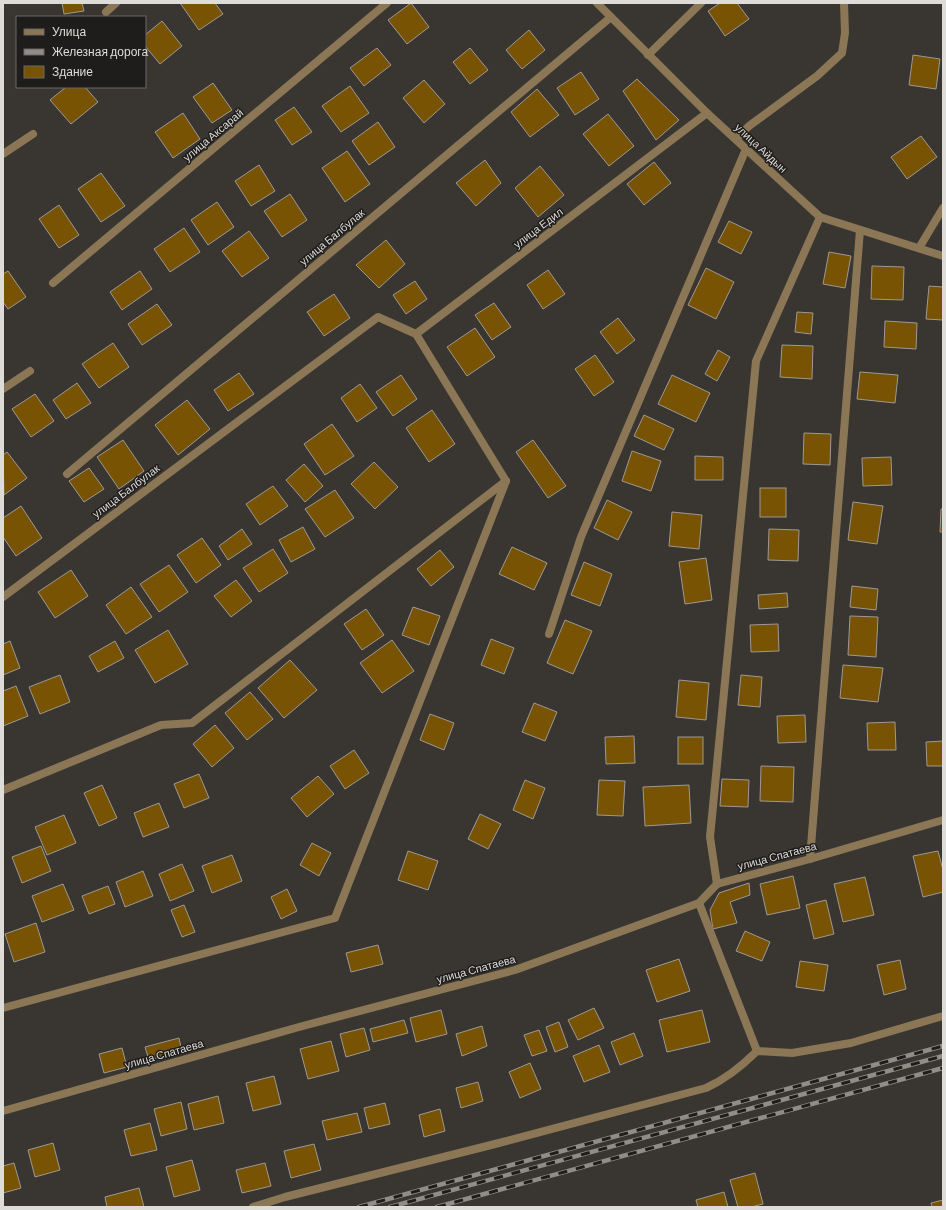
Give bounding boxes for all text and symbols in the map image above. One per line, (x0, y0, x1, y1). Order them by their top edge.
legend (16, 16, 146, 88)
text: Улица (52, 24, 86, 39)
text: Железная дорога (52, 44, 148, 59)
text: Здание (52, 64, 93, 79)
street label: улица Аксарай (180, 106, 245, 164)
street label: улица Айдын (733, 120, 790, 175)
street label: улица Едил (510, 205, 565, 250)
street label: улица Балбулак (297, 206, 367, 268)
street label: улица Балбулак (89, 461, 162, 520)
street label: улица Спатаева (736, 839, 819, 872)
street label: улица Спатаева (435, 952, 518, 985)
street label: улица Спатаева (123, 1036, 206, 1071)

